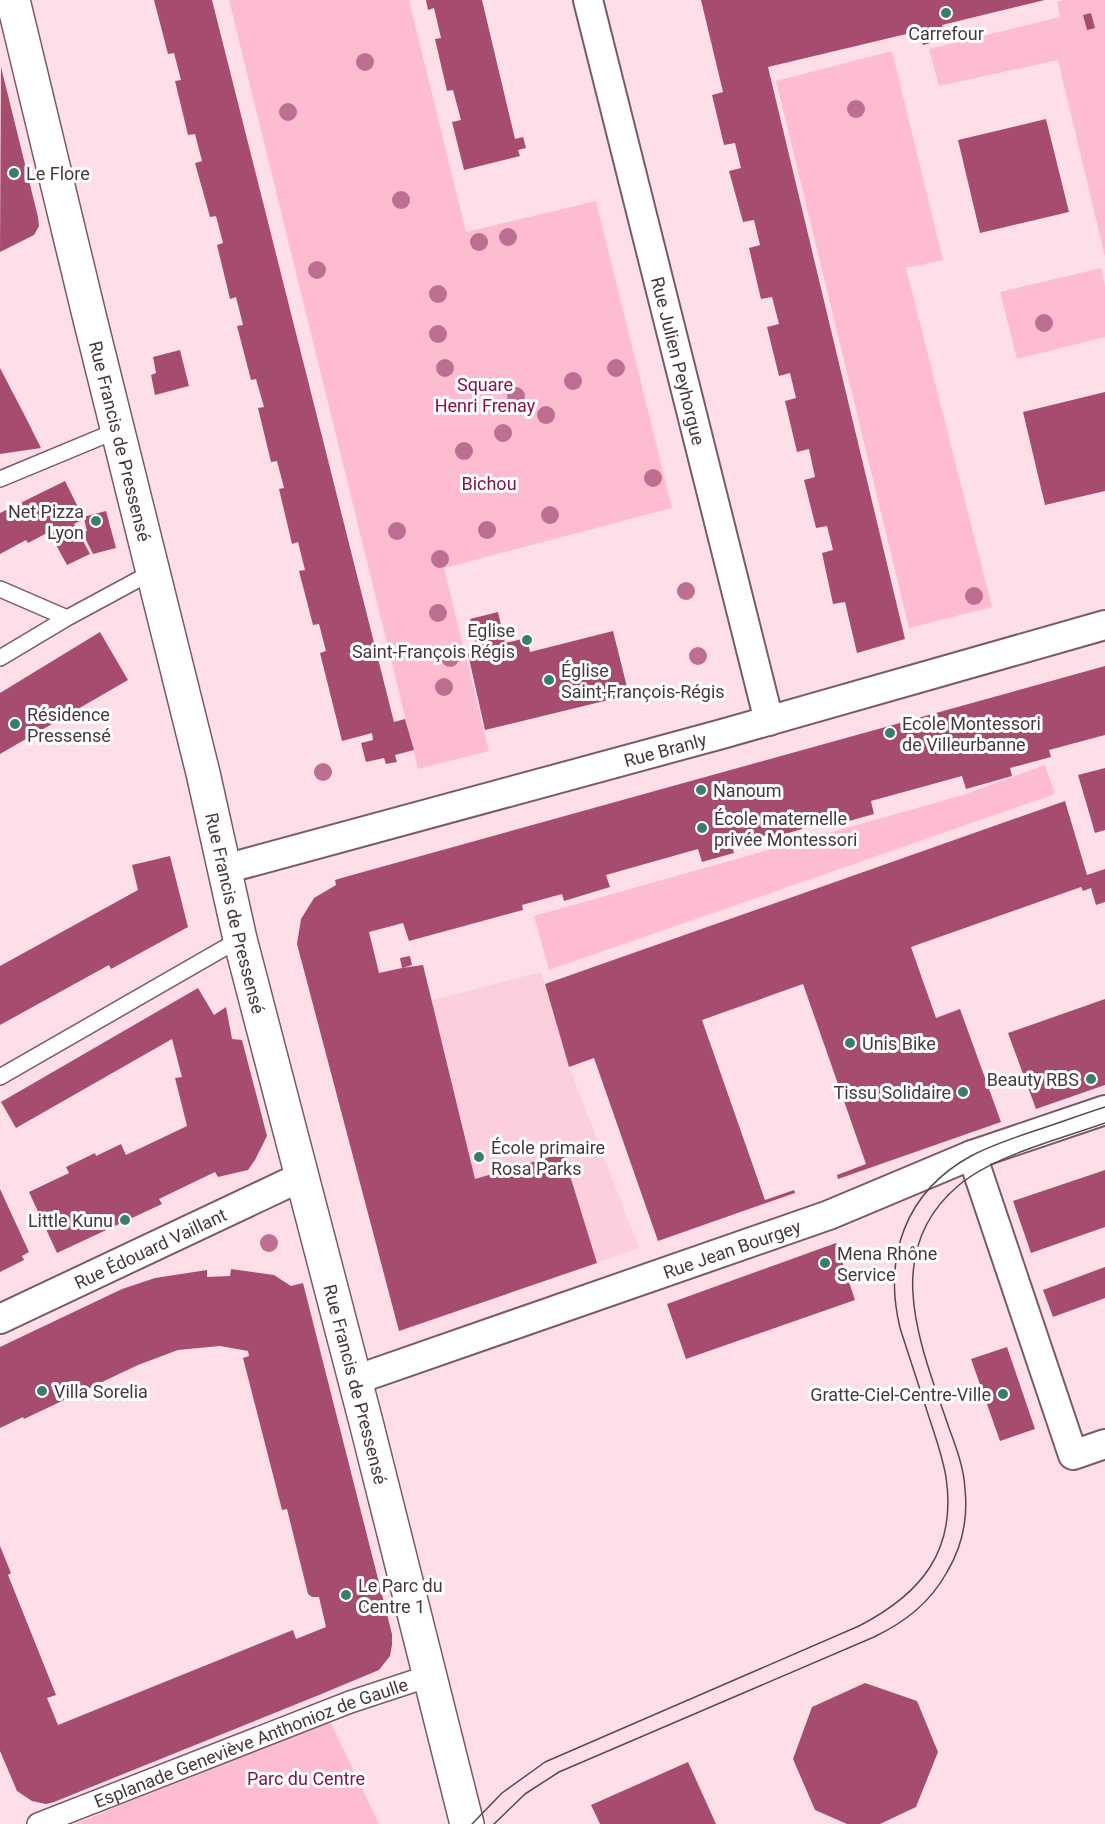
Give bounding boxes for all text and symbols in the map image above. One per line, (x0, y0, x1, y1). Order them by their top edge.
marker: Carrefour (939, 6, 953, 20)
place label: Carrefour (908, 23, 984, 44)
place label: Le Flore (26, 163, 90, 184)
marker: Le Flore (7, 166, 21, 180)
street label: Rue Julien Peyhorgue (647, 275, 710, 447)
street label: Rue Francis de Pressensé (85, 339, 155, 544)
park label: Square Henri Frenay (435, 374, 536, 416)
park label: Bichou (461, 473, 517, 494)
place label: Net Pizza Lyon (8, 501, 84, 543)
marker: Net Pizza Lyon (89, 514, 103, 528)
place label: Eglise Saint-François Régis (352, 620, 515, 662)
marker: Eglise Saint-François Régis (520, 633, 534, 647)
place label: Église Saint-François-Régis (561, 660, 725, 702)
marker: Église Saint-François-Régis (542, 673, 556, 687)
place label: Résidence Pressensé (27, 704, 111, 746)
place label: Ecole Montessori de Villeurbanne (902, 713, 1041, 755)
marker: Résidence Pressensé (8, 717, 22, 731)
marker: Ecole Montessori de Villeurbanne (883, 726, 897, 740)
street label: Rue Branly (621, 728, 709, 771)
place label: Nanoum (713, 780, 782, 801)
marker: Nanoum (694, 783, 708, 797)
place label: École maternelle privée Montessori (714, 808, 857, 850)
street label: Rue Francis de Pressensé (202, 811, 270, 1016)
marker: École maternelle privée Montessori (695, 821, 709, 835)
place label: Unis Bike (862, 1033, 936, 1054)
marker: Unis Bike (843, 1036, 857, 1050)
place label: Beauty RBS (987, 1069, 1079, 1090)
marker: Beauty RBS (1084, 1072, 1098, 1086)
place label: Tissu Solidaire (833, 1082, 951, 1103)
marker: Tissu Solidaire (956, 1085, 970, 1099)
place label: École primaire Rosa Parks (491, 1137, 605, 1179)
marker: École primaire Rosa Parks (472, 1150, 486, 1164)
street label: Rue Édouard Vaillant (71, 1203, 230, 1293)
place label: Little Kunu (28, 1210, 113, 1231)
marker: Little Kunu (118, 1213, 132, 1227)
street label: Rue Jean Bourgey (660, 1215, 804, 1282)
place label: Mena Rhône Service (837, 1243, 937, 1285)
marker: Mena Rhône Service (818, 1256, 832, 1270)
street label: Rue Francis de Pressensé (320, 1282, 392, 1486)
place label: Villa Sorelia (54, 1381, 148, 1402)
marker: Villa Sorelia (35, 1384, 49, 1398)
place label: Gratte-Ciel-Centre-Ville (810, 1384, 991, 1405)
marker: Gratte-Ciel-Centre-Ville (996, 1387, 1010, 1401)
place label: Le Parc du Centre 1 (358, 1575, 443, 1617)
marker: Le Parc du Centre 1 (339, 1588, 353, 1602)
street label: Esplanade Geneviève Anthonioz de Gaulle (91, 1673, 410, 1812)
park label: Parc du Centre (247, 1768, 365, 1789)

